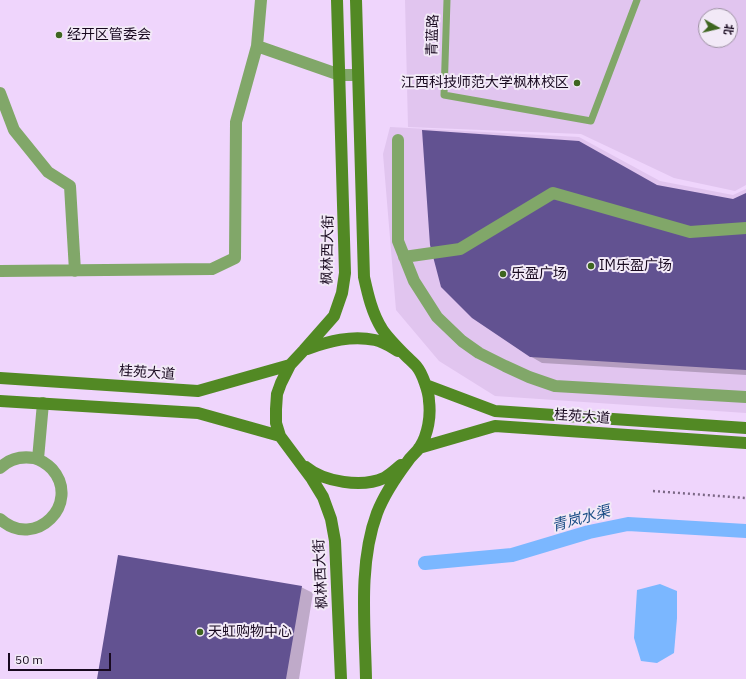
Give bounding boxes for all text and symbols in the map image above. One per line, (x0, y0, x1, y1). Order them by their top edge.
north arrow (698, 8, 738, 48)
street label: 青蓝路 (424, 14, 442, 56)
text: 北 (721, 23, 737, 36)
place label: 经开区管委会 (67, 27, 151, 43)
marker: 经开区管委会 (54, 30, 64, 40)
place label: 江西科技师范大学枫林校区 (401, 75, 569, 91)
marker: 江西科技师范大学枫林校区 (572, 78, 582, 88)
street label: 枫林西大街 (319, 215, 337, 285)
place label: IM乐盈广场 (599, 258, 672, 274)
marker: IM乐盈广场 (586, 261, 596, 271)
place label: 乐盈广场 (511, 266, 567, 282)
marker: 乐盈广场 (498, 269, 508, 279)
street label: 桂苑大道 (118, 363, 176, 383)
street label: 桂苑大道 (553, 407, 611, 427)
water label: 青岚水渠 (550, 503, 612, 535)
street label: 枫林西大街 (311, 539, 331, 609)
place label: 天虹购物中心 (208, 624, 292, 640)
marker: 天虹购物中心 (195, 627, 205, 637)
scale bar (10, 645, 113, 671)
text: 50 m (15, 652, 43, 667)

